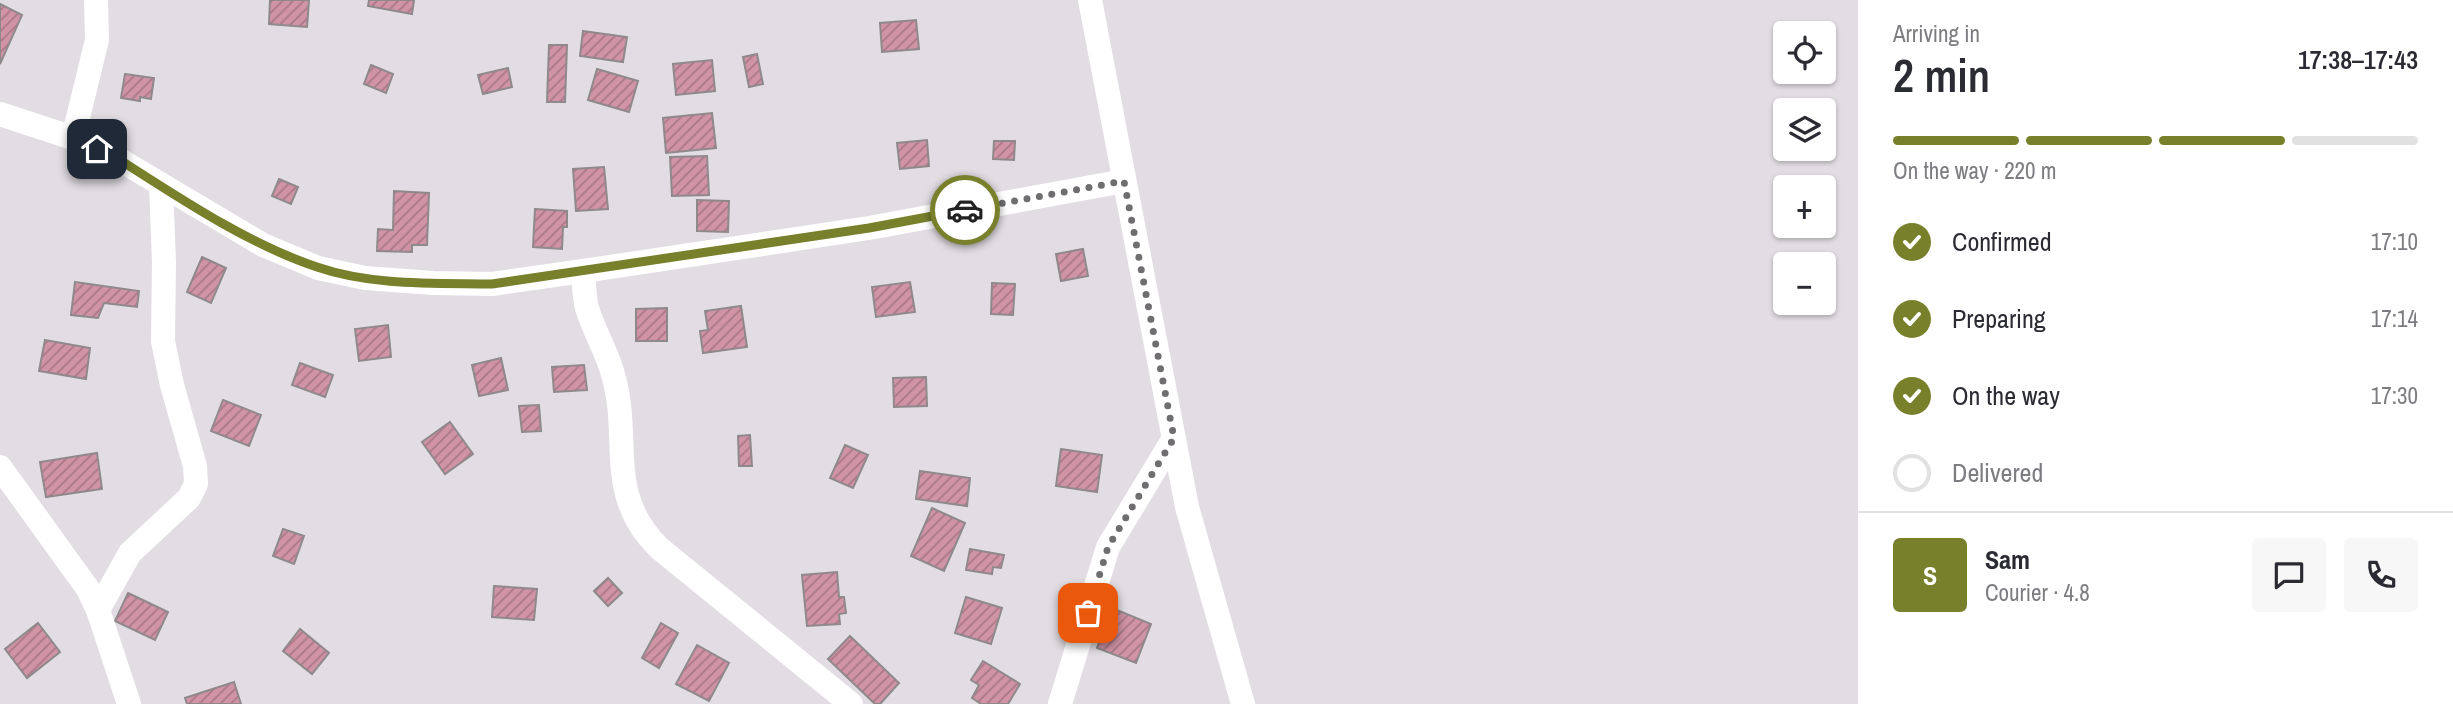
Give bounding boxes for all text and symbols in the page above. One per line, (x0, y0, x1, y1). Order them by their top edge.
text: Arriving in (1893, 18, 1980, 49)
map controls (1773, 21, 1836, 315)
button: locate (1773, 21, 1836, 84)
text: 17:38–17:43 (2298, 42, 2418, 77)
text: 2 min (1893, 44, 1990, 106)
button: layers (1773, 98, 1836, 161)
pin (67, 119, 127, 179)
icon: home (78, 130, 116, 168)
text: On the way · 220 m (1893, 155, 2057, 186)
courier (930, 175, 1000, 245)
button: + (1773, 175, 1836, 238)
icon: car (946, 191, 984, 229)
icon: check (1893, 223, 1931, 261)
text: Confirmed (1952, 224, 2052, 259)
text: 17:10 (2371, 226, 2418, 257)
button: − (1773, 252, 1836, 315)
icon: check (1893, 300, 1931, 338)
text: Preparing (1952, 301, 2046, 336)
text: 17:14 (2371, 303, 2418, 334)
icon: check (1893, 377, 1931, 415)
text: On the way (1952, 378, 2060, 413)
text: 17:30 (2371, 380, 2418, 411)
text: Delivered (1952, 455, 2043, 490)
button: chat (2252, 538, 2326, 612)
button: phone (2344, 538, 2418, 612)
text: Sam (1985, 542, 2030, 577)
text: S (1923, 558, 1937, 593)
text: Courier · 4.8 (1985, 577, 2090, 608)
pin (1058, 583, 1118, 643)
icon: bag (1069, 594, 1107, 632)

